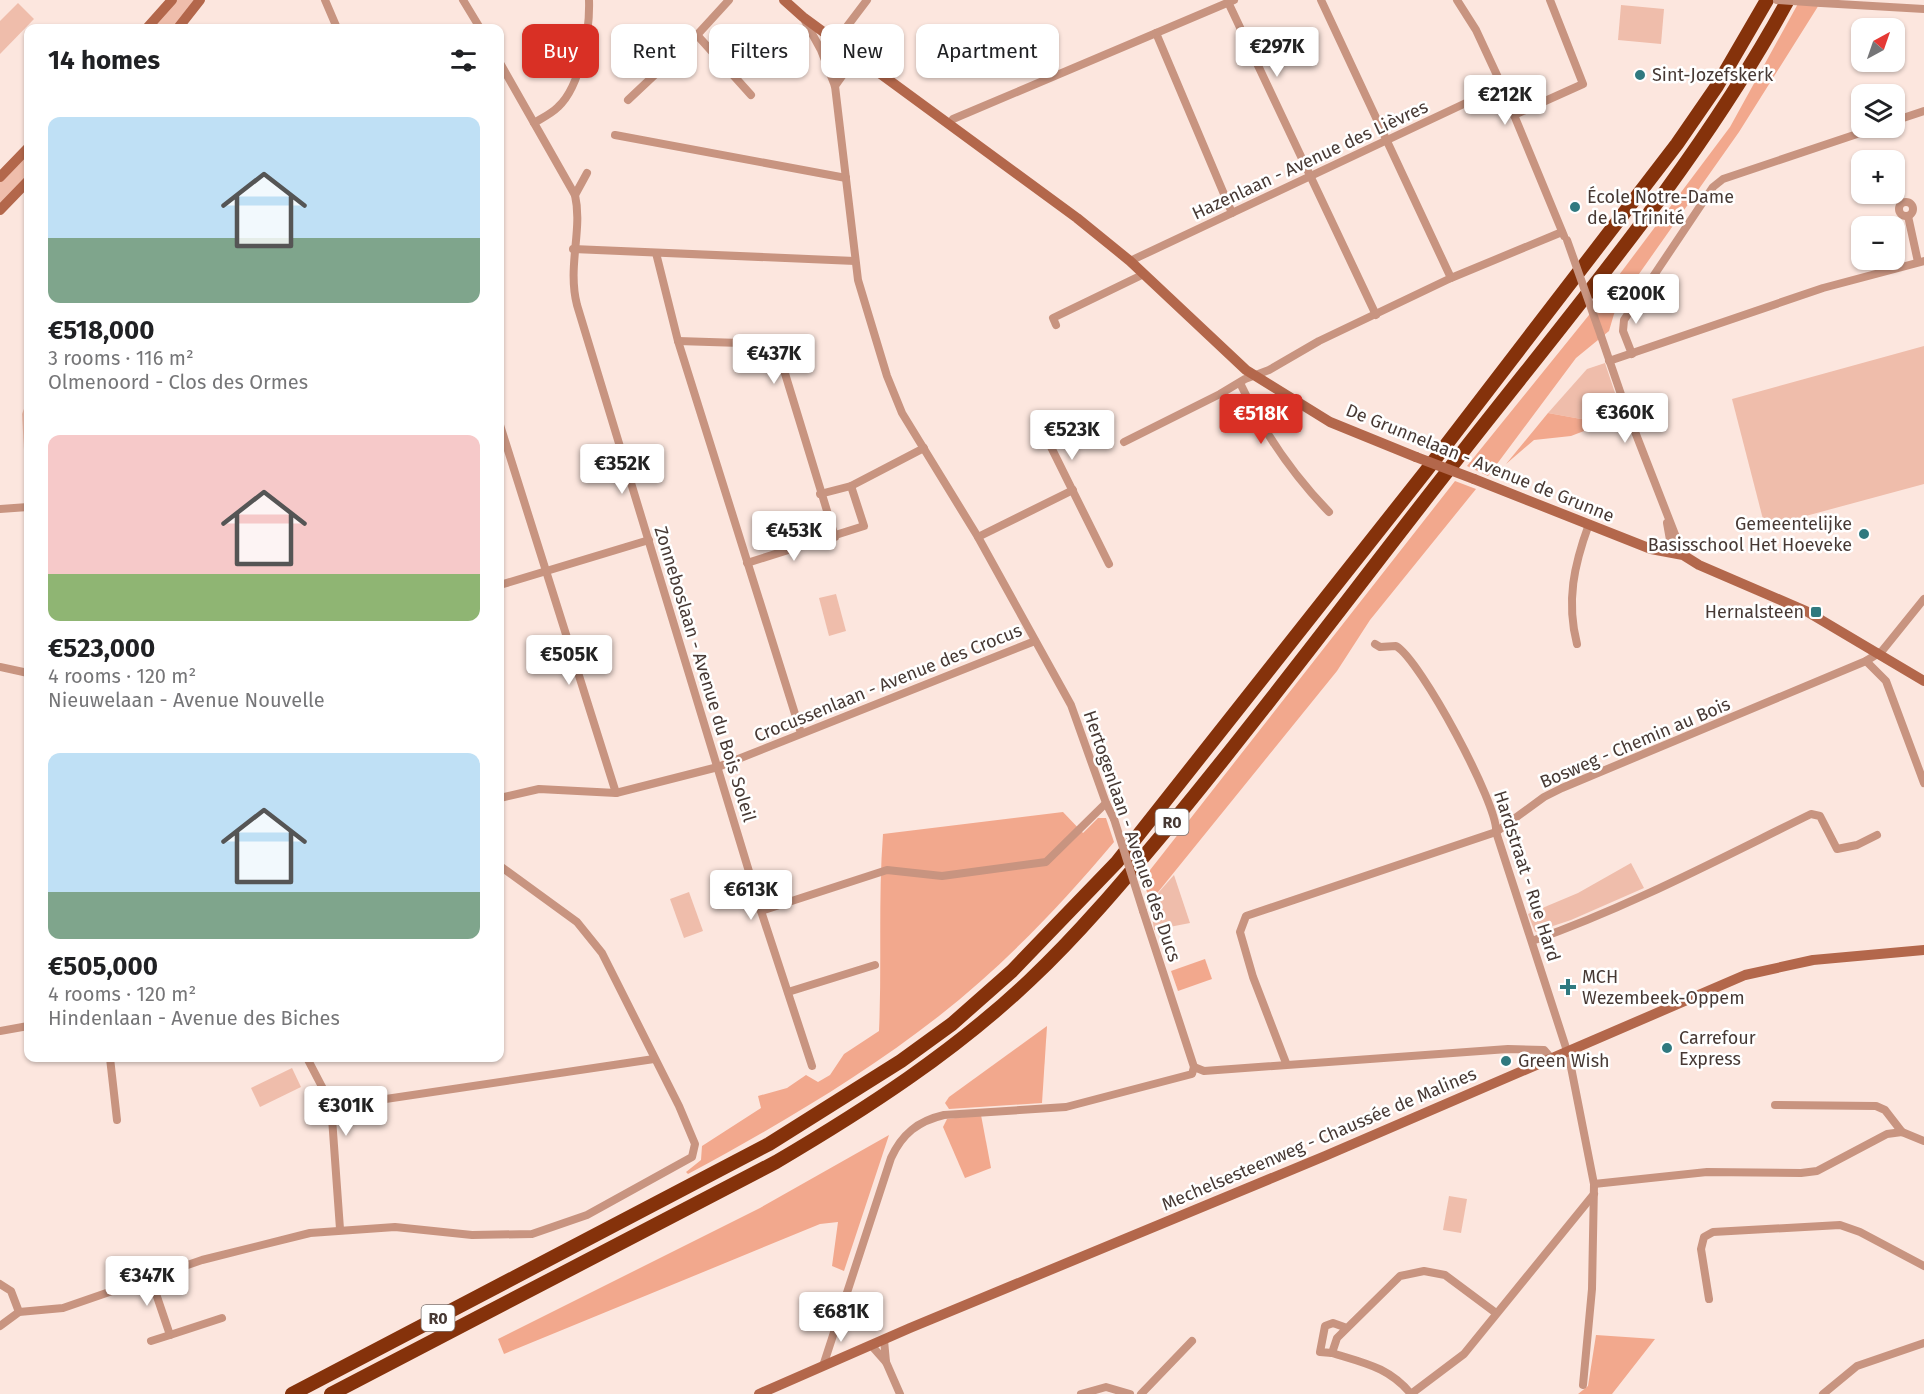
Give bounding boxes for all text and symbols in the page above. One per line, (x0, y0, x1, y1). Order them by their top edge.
north arrow (1851, 18, 1905, 72)
map controls (1851, 18, 1905, 270)
chip: Buy (522, 24, 599, 78)
chip: Rent (611, 24, 697, 78)
chip: Filters (709, 24, 809, 78)
chip: New (821, 24, 904, 78)
chip: Apartment (916, 24, 1059, 78)
pin: €297K (1235, 27, 1319, 78)
text: €297K (1250, 34, 1304, 58)
icon: filters (447, 44, 480, 77)
text: 14 homes (48, 45, 160, 76)
place label: Sint-Jozefskerk (1652, 64, 1774, 86)
marker: Sint-Jozefskerk (1633, 68, 1647, 82)
pin: €212K (1463, 75, 1547, 126)
text: €212K (1478, 82, 1532, 106)
button: layers (1851, 84, 1905, 138)
street label: Hazenlaan - Avenue des Lièvres (1189, 96, 1431, 224)
button: + (1851, 150, 1905, 204)
icon: home (210, 156, 318, 264)
place label: École Notre-Dame de la Trinité (1587, 185, 1734, 229)
marker: École Notre-Dame de la Trinité (1568, 200, 1582, 214)
button: − (1851, 216, 1905, 270)
pin: €200K (1594, 274, 1678, 325)
text: €200K (1607, 281, 1665, 305)
text: €518,000 (48, 315, 155, 346)
pin: €437K (732, 334, 816, 385)
text: €437K (747, 341, 801, 365)
text: 3 rooms · 116 m² (48, 346, 194, 370)
text: Olmenoord - Clos des Ormes (48, 370, 308, 394)
pin: €360K (1583, 393, 1667, 444)
pin: €518K (1219, 394, 1303, 445)
street label: De Grunnelaan - Avenue de Grunne (1343, 399, 1617, 527)
text: €360K (1596, 400, 1654, 424)
text: €518K (1234, 401, 1288, 425)
pin: €523K (1030, 410, 1114, 461)
text: €523K (1044, 417, 1100, 441)
pin: €352K (580, 444, 664, 495)
text: €352K (594, 451, 650, 475)
icon: home (210, 474, 318, 582)
pin: €453K (752, 511, 836, 562)
place label: Gemeentelijke Basisschool Het Hoeveke (1648, 513, 1852, 556)
text: €453K (766, 518, 822, 542)
street label: Zonneboslaan - Avenue du Bois Soleil (649, 524, 761, 824)
marker: Gemeentelijke Basisschool Het Hoeveke (1857, 527, 1871, 541)
place label: Hernalsteen (1705, 601, 1804, 623)
marker: Hernalsteen (1809, 605, 1823, 619)
street label: Crocussenlaan - Avenue des Crocus (751, 619, 1025, 747)
text: €523,000 (48, 633, 155, 664)
pin: €505K (527, 635, 611, 686)
text: €505K (540, 642, 598, 666)
text: 4 rooms · 120 m² (48, 664, 196, 688)
text: Nieuwelaan - Avenue Nouvelle (48, 688, 325, 712)
street label: Bosweg - Chemin au Bois (1537, 693, 1733, 793)
street label: Hertogenlaan - Avenue des Ducs (1079, 707, 1185, 965)
street label: Hardstraat - Rue Hard (1489, 788, 1565, 964)
icon: home (210, 792, 318, 900)
road number: R0 (1156, 809, 1188, 835)
pin: €613K (709, 870, 793, 921)
text: €613K (724, 877, 778, 901)
text: €505,000 (48, 951, 158, 982)
place label: MCH Wezembeek-Oppem (1582, 966, 1745, 1009)
marker: MCH Wezembeek-Oppem (1559, 978, 1577, 996)
text: 4 rooms · 120 m² (48, 982, 196, 1006)
text: Hindenlaan - Avenue des Biches (48, 1006, 340, 1030)
place label: Carrefour Express (1679, 1027, 1756, 1070)
marker: Carrefour Express (1660, 1041, 1674, 1055)
place label: Green Wish (1518, 1050, 1610, 1072)
marker: Green Wish (1499, 1054, 1513, 1068)
street label: Mechelsesteenweg - Chaussée de Malines (1158, 1062, 1480, 1216)
pin: €301K (304, 1086, 388, 1137)
text: €301K (318, 1093, 374, 1117)
pin: €347K (105, 1256, 189, 1307)
text: €347K (120, 1263, 174, 1287)
pin: €681K (799, 1292, 883, 1343)
text: €681K (813, 1299, 869, 1323)
road number: R0 (422, 1305, 454, 1331)

